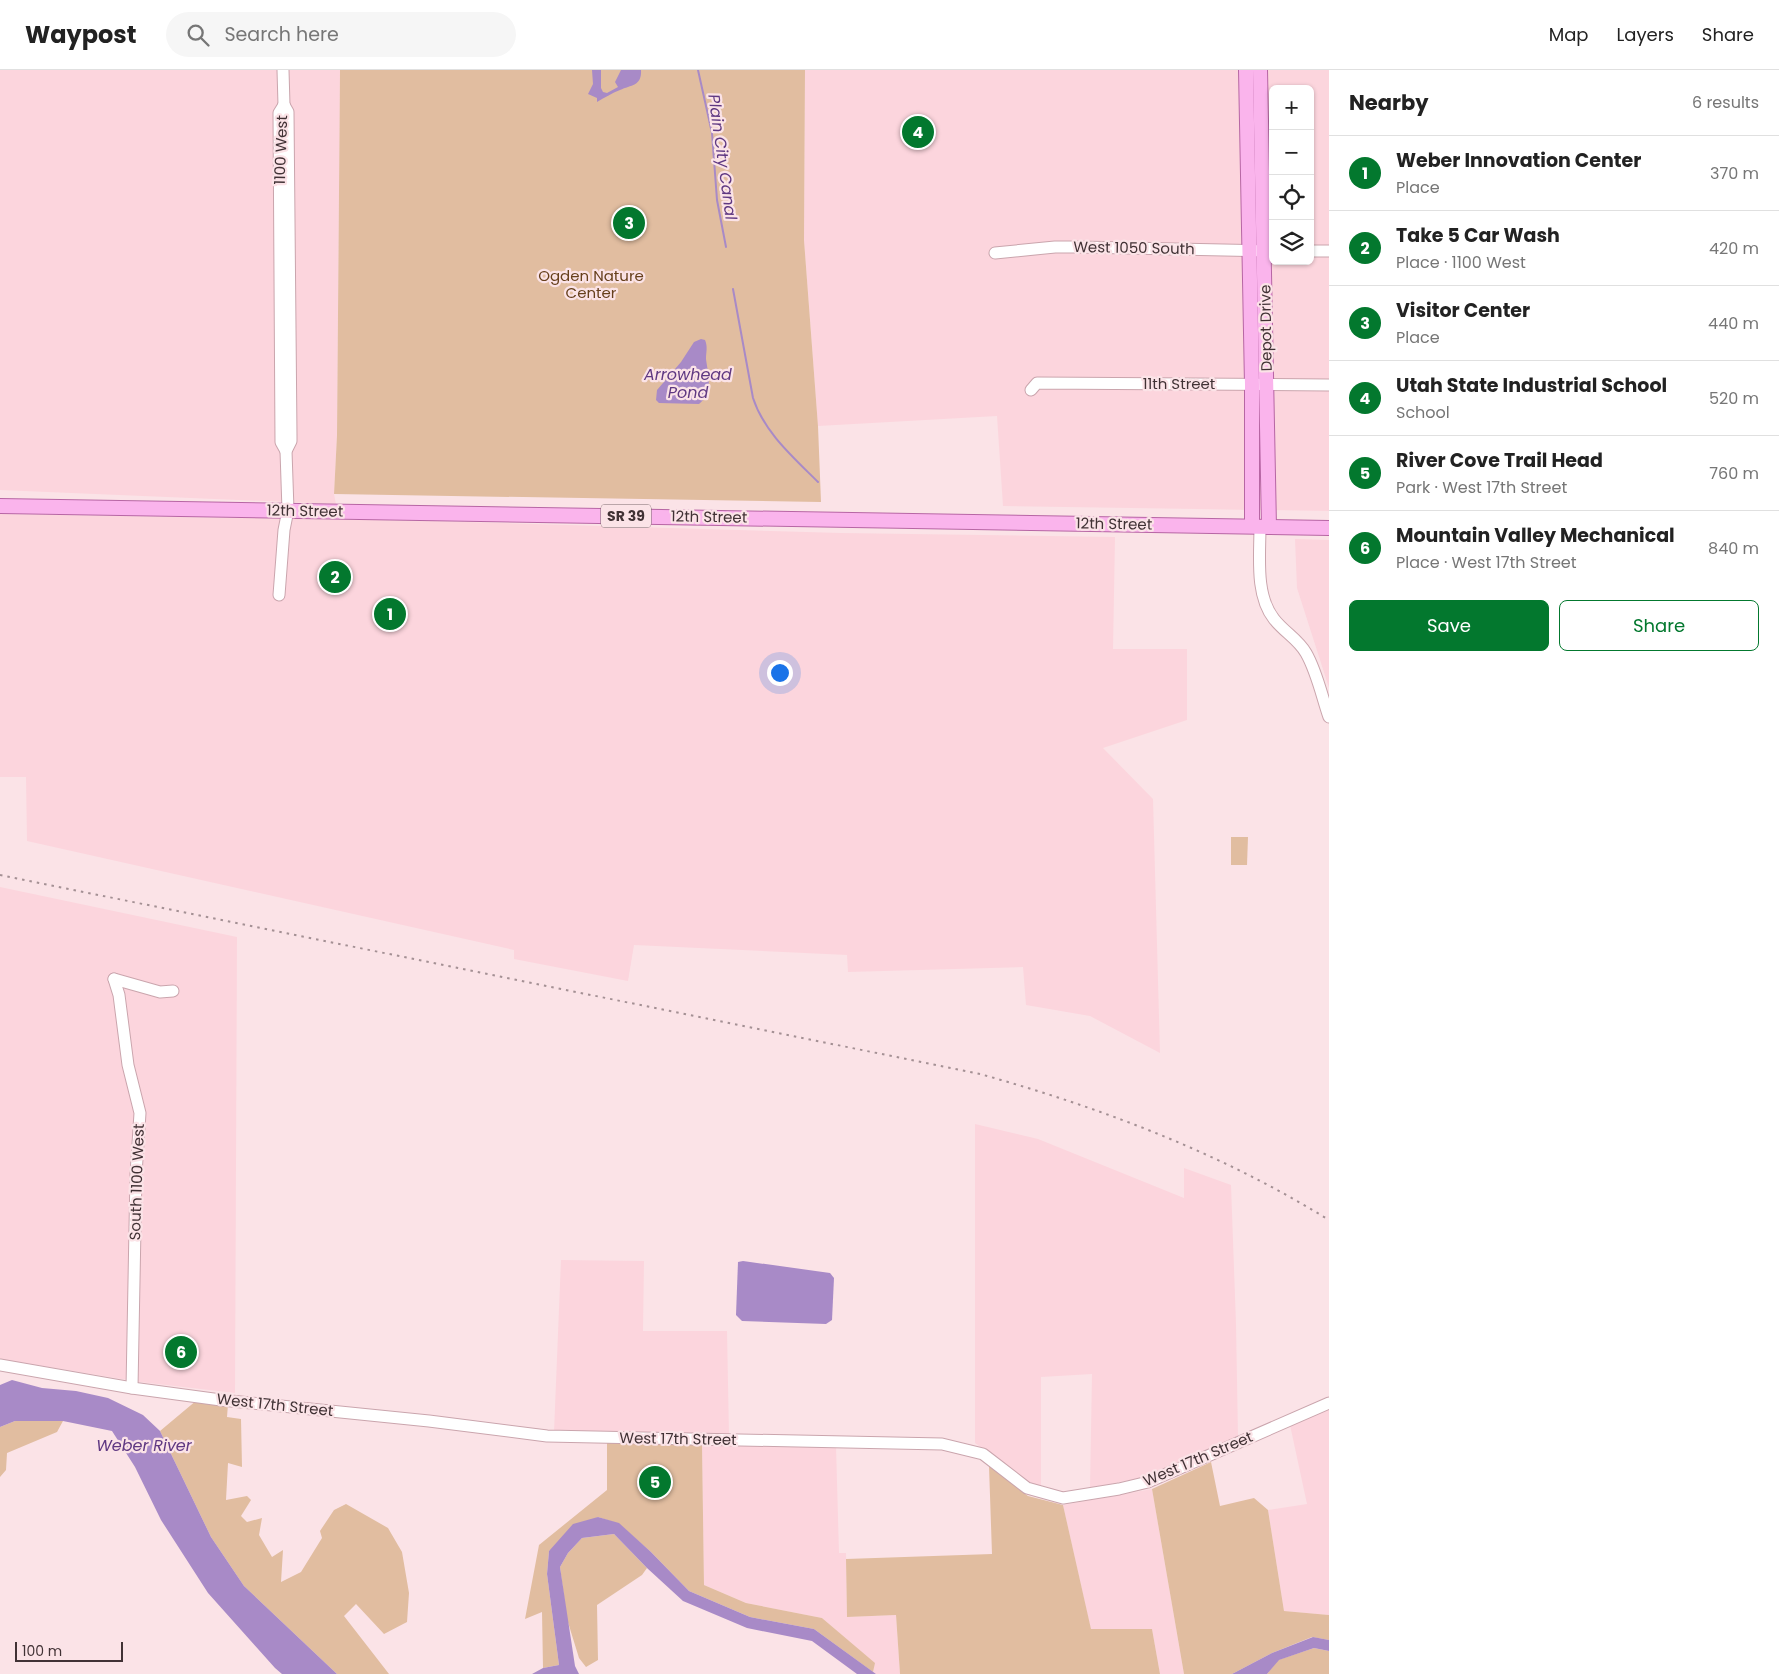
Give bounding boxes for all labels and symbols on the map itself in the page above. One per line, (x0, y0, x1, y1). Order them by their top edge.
water label: Plain City Canal (702, 93, 743, 222)
pin: 4 (902, 113, 934, 151)
street label: 1100 West (269, 115, 292, 185)
pin: 3 (613, 204, 645, 242)
street label: West 1050 South (1073, 236, 1195, 259)
park label: Ogden Nature Center (538, 265, 644, 303)
street label: Depot Drive (1254, 284, 1277, 372)
water label: Arrowhead Pond (643, 363, 732, 404)
street label: 11th Street (1143, 373, 1215, 394)
street label: 12th Street (267, 499, 343, 522)
road number: SR 39 (601, 504, 651, 528)
street label: 12th Street (671, 505, 747, 528)
street label: 12th Street (1076, 512, 1152, 535)
pin: 2 (319, 558, 351, 596)
pin: 1 (374, 595, 406, 633)
your location (767, 660, 793, 686)
street label: South 1100 West (124, 1123, 149, 1241)
pin: 6 (165, 1333, 197, 1371)
street label: West 17th Street (216, 1388, 334, 1421)
street label: West 17th Street (1140, 1426, 1256, 1491)
street label: West 17th Street (619, 1427, 737, 1450)
water label: Weber River (96, 1434, 193, 1457)
pin: 5 (639, 1463, 671, 1501)
scale bar (15, 1639, 122, 1662)

